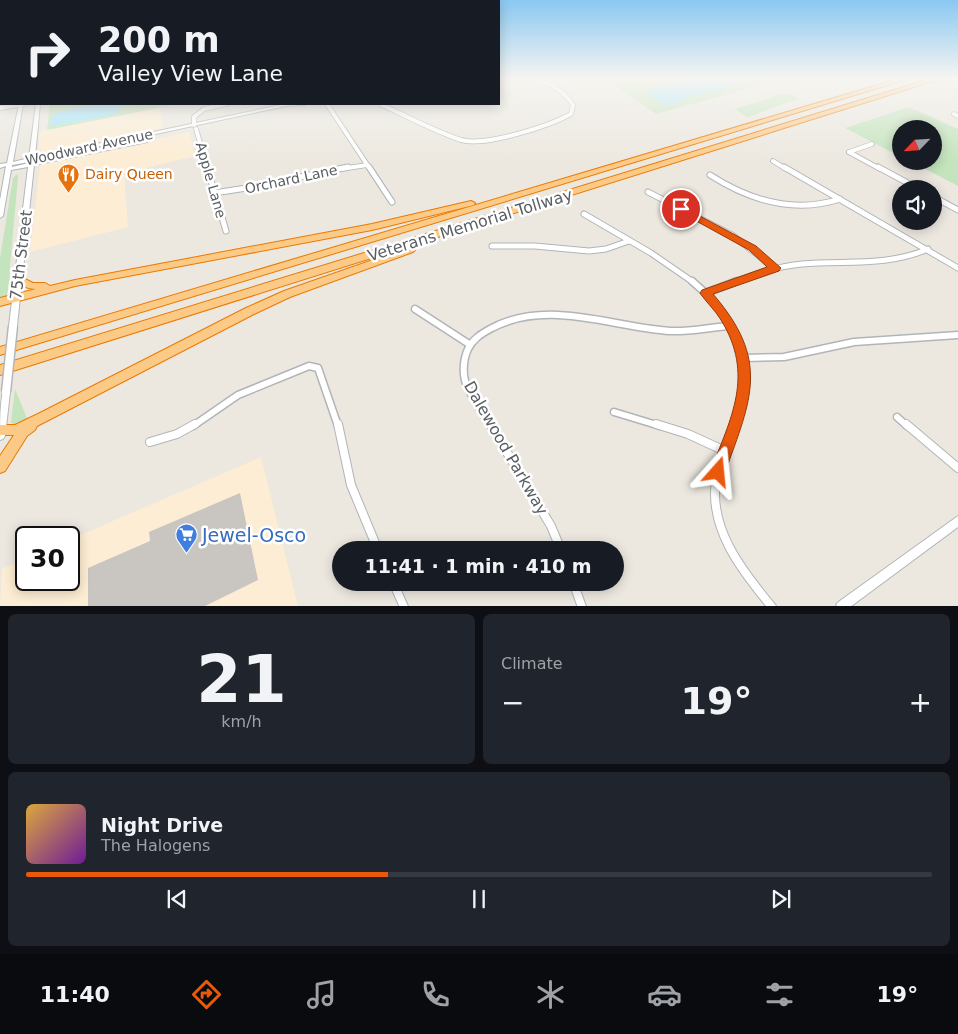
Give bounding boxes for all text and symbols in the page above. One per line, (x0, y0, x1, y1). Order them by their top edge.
icon: right (15, 20, 80, 85)
text: 200 m (98, 20, 220, 60)
text: Valley View Lane (98, 61, 283, 86)
north arrow (892, 120, 942, 170)
map controls (892, 120, 942, 230)
street label: Woodward Avenue (24, 126, 154, 168)
street label: Apple Lane (193, 140, 229, 220)
street label: Orchard Lane (243, 161, 339, 197)
restaurant icon: Dairy Queen (57, 162, 81, 193)
place label: Dairy Queen (85, 166, 173, 182)
button: sound (892, 180, 942, 230)
street label: Veterans Memorial Tollway (365, 185, 575, 265)
pin (660, 188, 702, 230)
icon: arrive (667, 195, 695, 223)
street label: 75th Street (6, 209, 36, 301)
street label: Dalewood Parkway (460, 378, 552, 518)
position arrow (691, 445, 743, 497)
supermarket icon: Jewel-Osco (174, 523, 198, 554)
place label: Jewel-Osco (201, 524, 306, 546)
speed limit sign: 30 (15, 526, 80, 591)
text: 11:41 · 1 min · 410 m (364, 555, 592, 577)
text: 21 (196, 642, 287, 717)
text: Climate (501, 654, 563, 673)
text: 19° (681, 679, 752, 723)
text: − (501, 686, 524, 719)
text: + (909, 686, 932, 719)
text: km/h (221, 712, 262, 731)
text: Night Drive (101, 814, 223, 836)
text: The Halogens (101, 836, 210, 855)
icon: previous (163, 885, 191, 913)
icon: pause (465, 885, 493, 913)
icon: next (767, 885, 795, 913)
icon: directions (189, 977, 224, 1012)
icon: music (304, 977, 339, 1012)
icon: phone (418, 977, 453, 1012)
icon: climate (533, 977, 568, 1012)
icon: car (647, 977, 682, 1012)
icon: filters (762, 977, 797, 1012)
text: 11:40 (40, 982, 110, 1007)
text: 19° (877, 982, 918, 1007)

